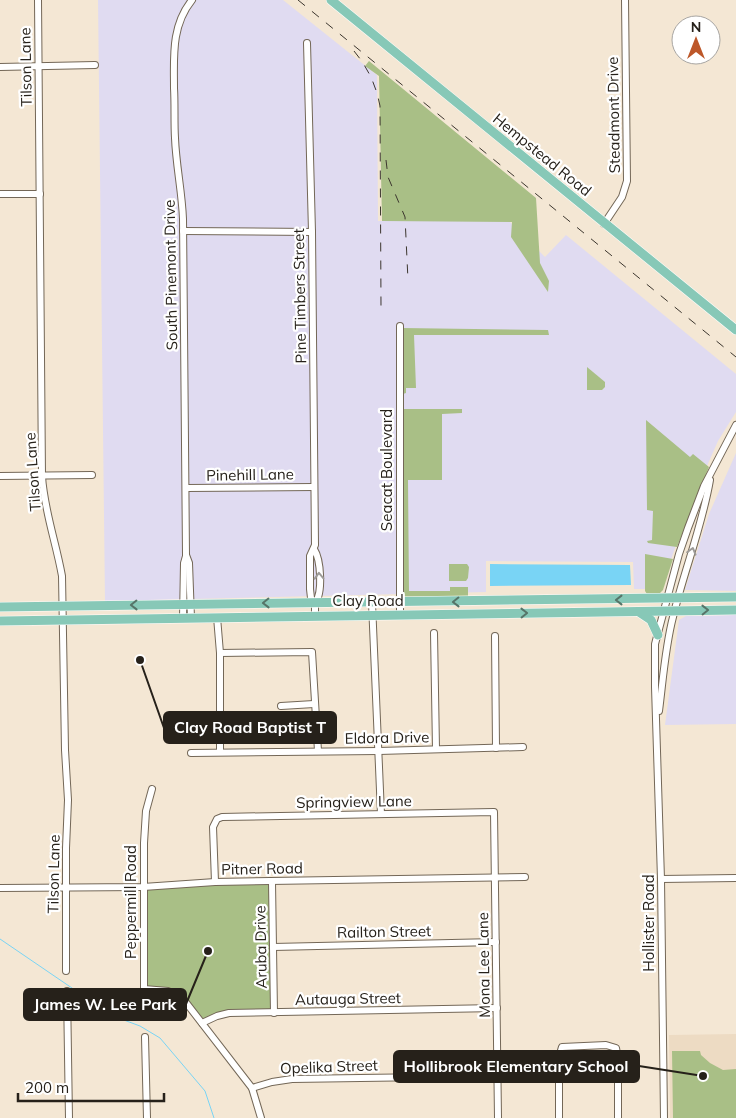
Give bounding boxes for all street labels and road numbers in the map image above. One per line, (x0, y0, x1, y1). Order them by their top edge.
street label: Tilson Lane (15, 27, 36, 107)
street label: Steadmont Drive (603, 57, 624, 173)
street label: Hempstead Road (489, 109, 595, 200)
street label: South Pinemont Drive (160, 199, 181, 351)
street label: Pine Timbers Street (289, 228, 310, 364)
street label: Seacat Boulevard (377, 409, 396, 531)
street label: Tilson Lane (20, 432, 45, 512)
street label: Pinehill Lane (206, 464, 294, 485)
street label: Clay Road (332, 591, 404, 610)
street label: Eldora Drive (345, 727, 429, 748)
street label: Springview Lane (296, 791, 412, 812)
street label: Tilson Lane (43, 834, 64, 914)
street label: Peppermill Road (121, 845, 140, 959)
street label: Pitner Road (221, 858, 303, 879)
street label: Hollister Road (639, 874, 658, 972)
street label: Aruba Drive (250, 905, 271, 989)
street label: Mona Lee Lane (473, 912, 494, 1018)
street label: Railton Street (337, 921, 431, 942)
street label: Autauga Street (295, 988, 401, 1009)
street label: Opelika Street (280, 1055, 378, 1078)

